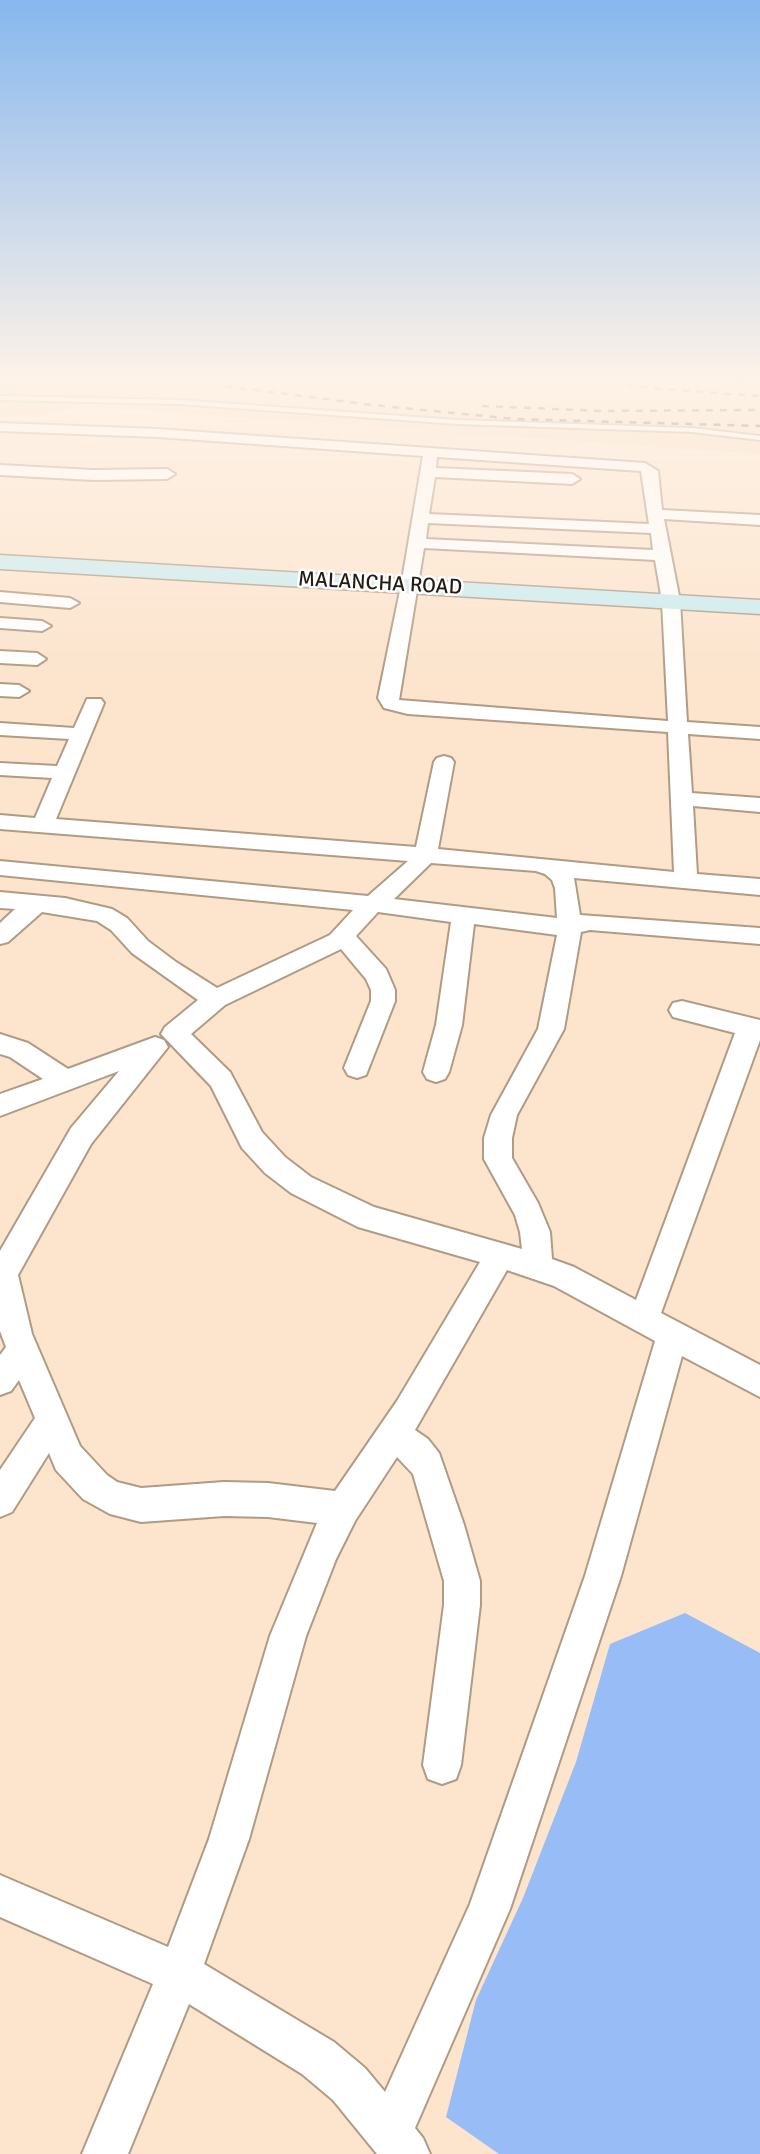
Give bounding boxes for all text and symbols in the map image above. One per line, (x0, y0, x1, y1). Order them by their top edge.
street label: MALANCHA ROAD (297, 567, 463, 601)

